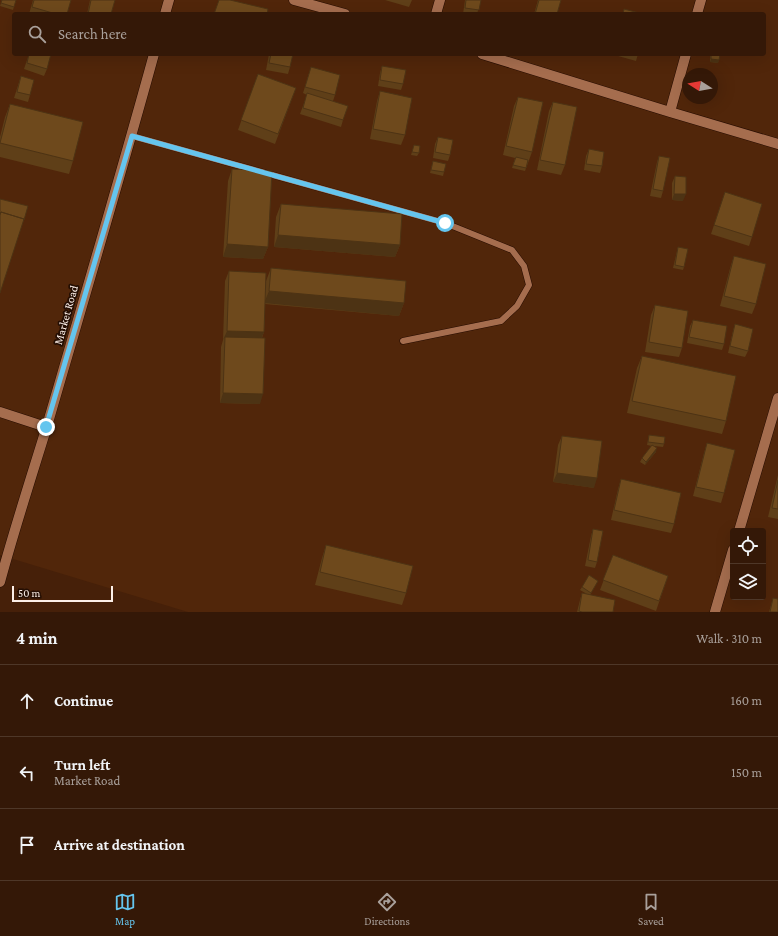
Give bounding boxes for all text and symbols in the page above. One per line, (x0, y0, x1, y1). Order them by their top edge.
search box (12, 12, 766, 56)
icon: search (26, 23, 48, 45)
text: Search here (58, 26, 127, 42)
north arrow (682, 68, 718, 104)
route start (436, 214, 454, 232)
street label: Market Road (51, 283, 81, 346)
route end (37, 418, 55, 436)
map controls (730, 528, 766, 600)
button: locate (730, 528, 766, 564)
button: layers (730, 564, 766, 600)
scale bar (12, 584, 113, 603)
text: 50 m (18, 587, 40, 599)
text: 4 min (16, 629, 58, 648)
text: Walk · 310 m (696, 631, 762, 646)
icon: ahead (16, 690, 38, 712)
text: Continue (54, 693, 113, 709)
text: 160 m (731, 693, 762, 708)
text: Turn left (54, 757, 110, 773)
icon: left (16, 762, 38, 784)
text: 150 m (731, 765, 762, 780)
text: Market Road (54, 773, 120, 788)
icon: arrive (16, 834, 38, 856)
text: Arrive at destination (54, 837, 185, 853)
tab: Map (114, 891, 136, 927)
tab: Directions (364, 891, 410, 927)
tab: Saved (638, 891, 664, 927)

